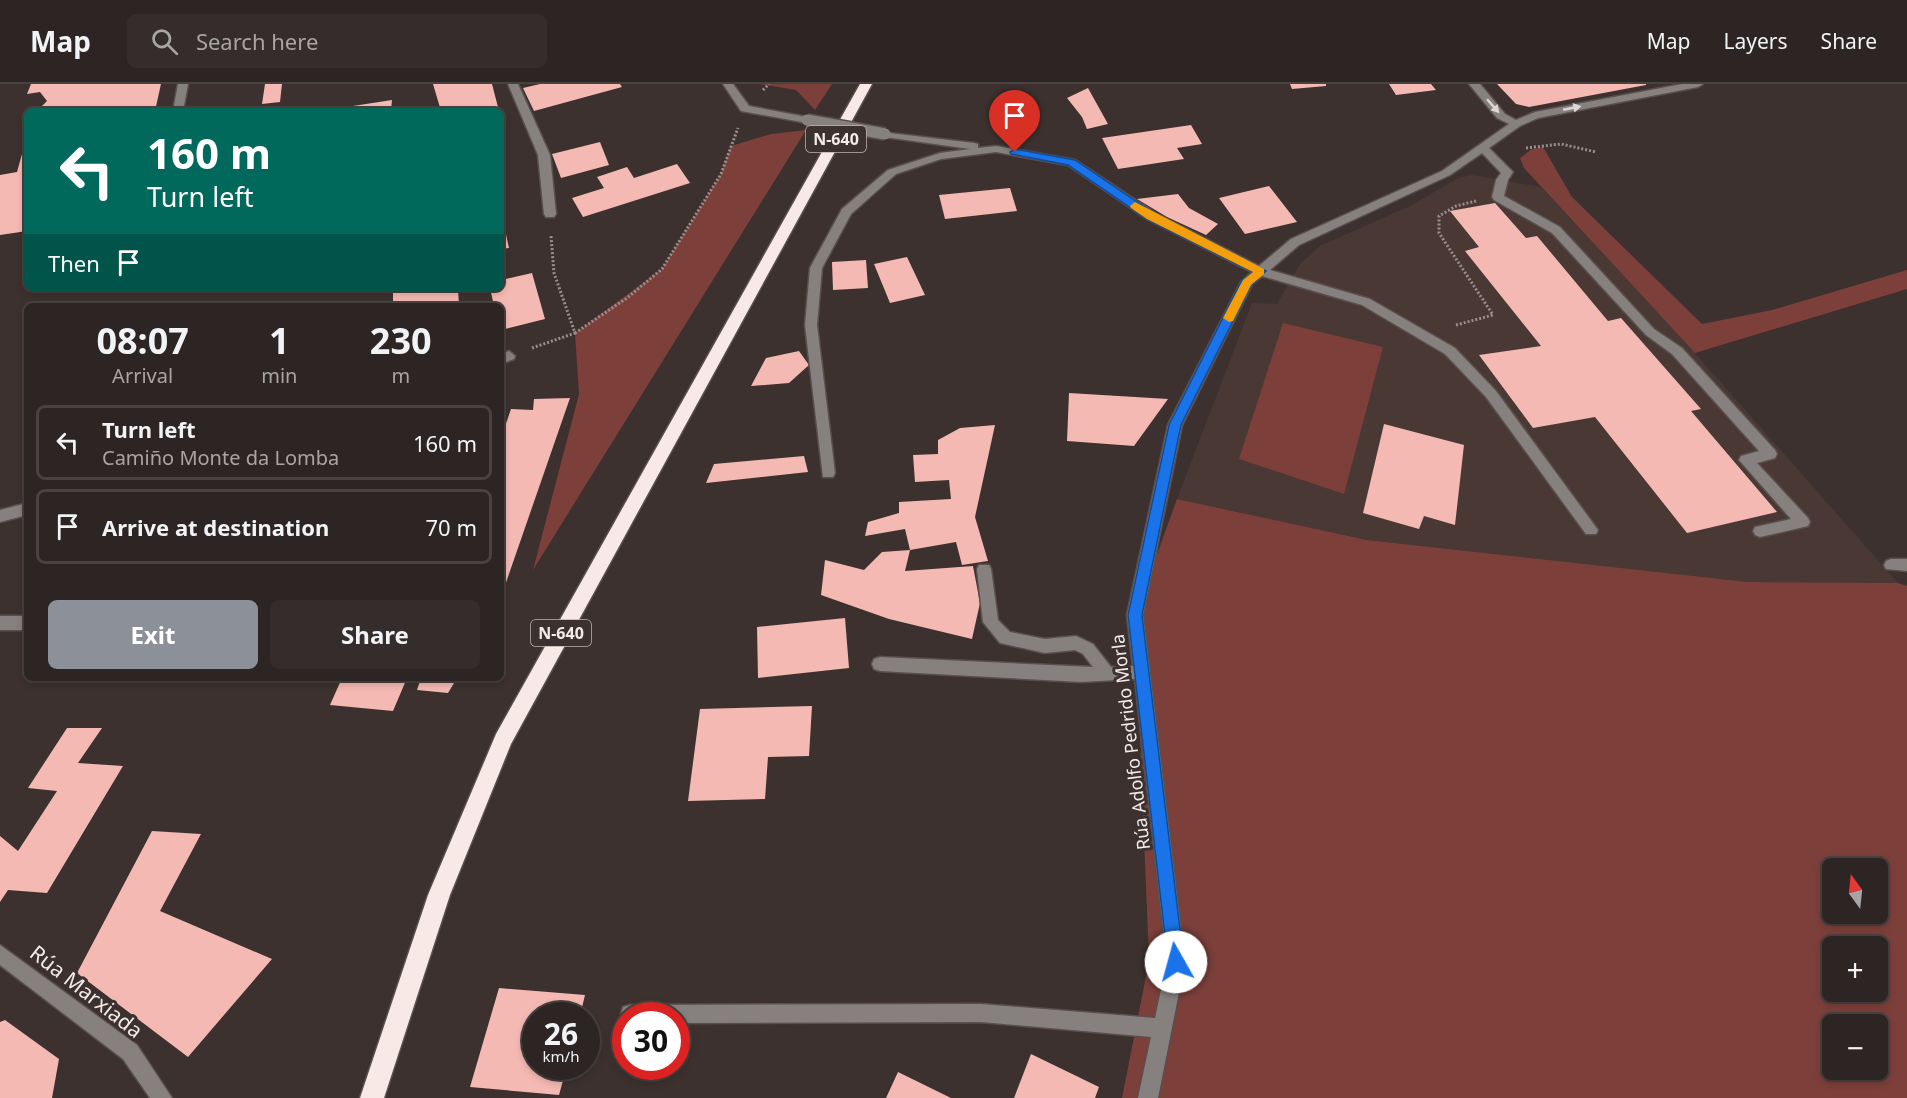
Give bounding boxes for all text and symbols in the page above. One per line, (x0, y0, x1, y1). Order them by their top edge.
search box (127, 14, 547, 68)
text: Map (30, 22, 91, 60)
icon: search (148, 25, 181, 58)
text: Search here (196, 26, 318, 56)
text: Map (1647, 27, 1691, 55)
text: Layers (1724, 27, 1788, 55)
text: Share (1821, 27, 1877, 55)
pin (989, 90, 1040, 152)
one-way arrow (1486, 98, 1499, 113)
icon: arrive (998, 99, 1031, 132)
one-way arrow (1562, 103, 1581, 112)
text: 160 m (147, 124, 271, 181)
road number: N-640 (806, 126, 866, 152)
icon: left (48, 132, 126, 210)
text: Turn left (147, 178, 253, 215)
icon: arrive (112, 246, 145, 279)
text: Then (48, 248, 100, 278)
text: 08:07 (96, 316, 189, 365)
text: 1 (269, 316, 290, 365)
text: 230 (370, 316, 432, 365)
text: Arrival (112, 362, 173, 389)
text: min (261, 362, 297, 389)
text: m (391, 362, 410, 389)
text: Turn left (102, 414, 196, 444)
icon: left (51, 426, 84, 459)
text: 160 m (413, 428, 477, 458)
text: Camiño Monte da Lomba (102, 444, 339, 471)
icon: arrive (51, 510, 84, 543)
text: Arrive at destination (102, 512, 329, 542)
text: 70 m (426, 512, 477, 542)
button: Exit (48, 600, 258, 669)
button: Share (270, 600, 480, 669)
road number: N-640 (531, 620, 591, 646)
street label: Rúa Adolfo Pedrido Morla (1105, 633, 1155, 851)
north arrow (1822, 858, 1888, 924)
map controls (1822, 858, 1888, 1080)
position arrow (1144, 930, 1208, 994)
button: + (1822, 936, 1888, 1002)
street label: Rúa Marxiada (24, 938, 149, 1044)
speed limit sign: 30 (612, 1002, 690, 1080)
text: 26 (544, 1013, 578, 1054)
button: − (1822, 1014, 1888, 1080)
text: km/h (543, 1046, 579, 1066)

